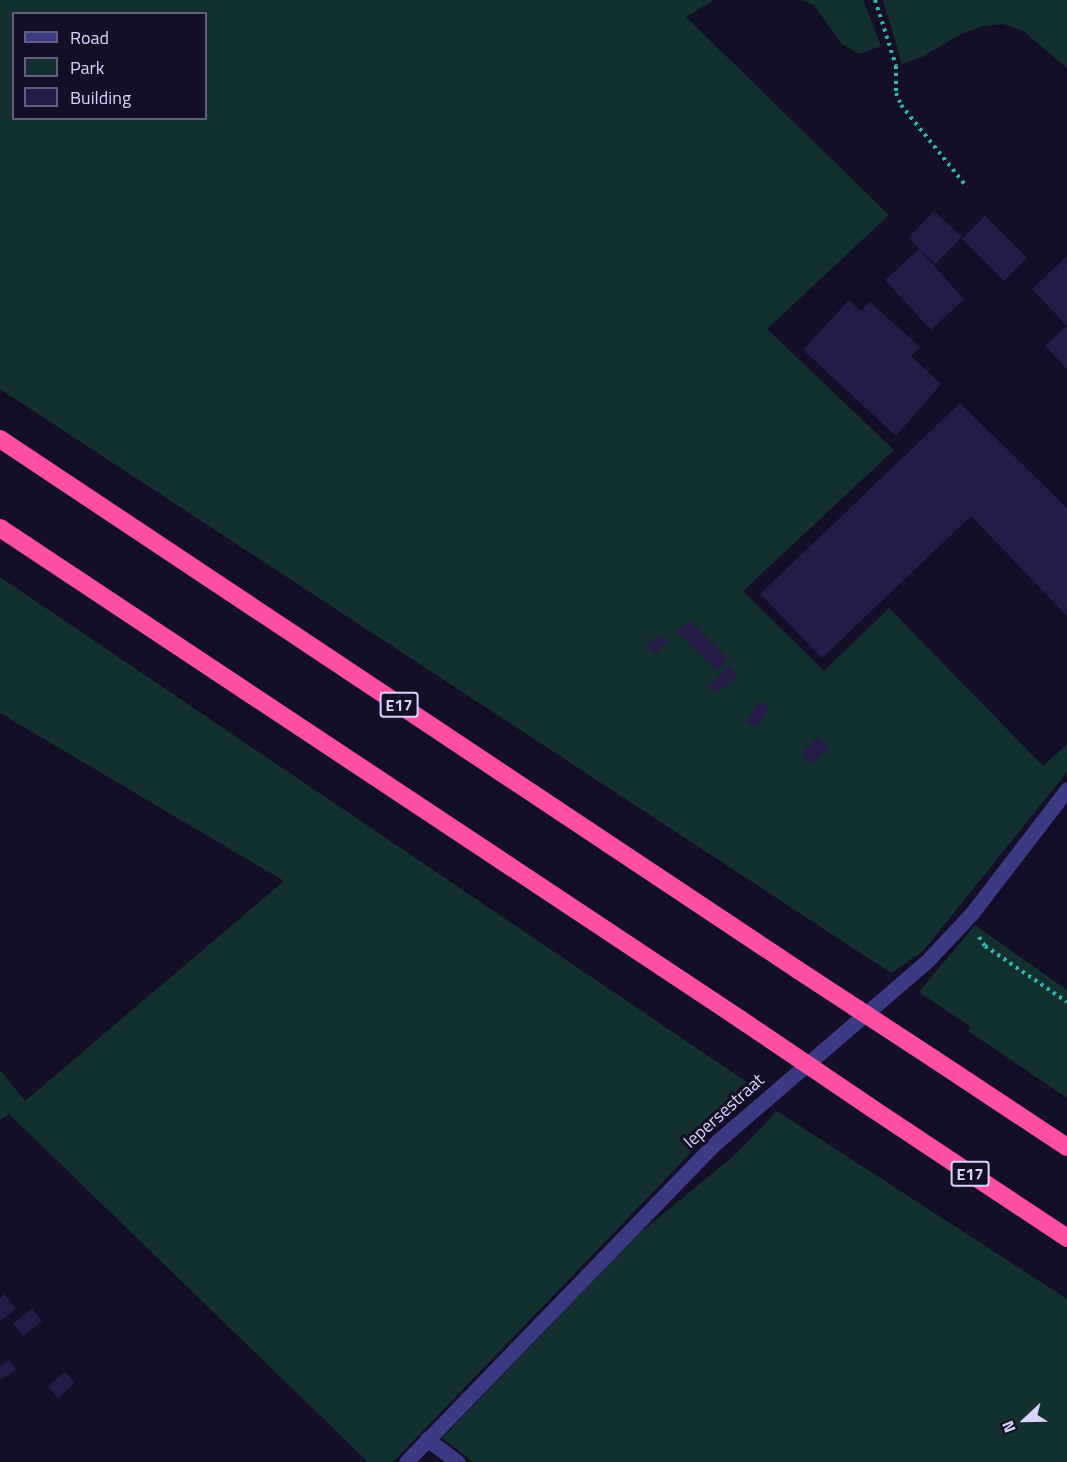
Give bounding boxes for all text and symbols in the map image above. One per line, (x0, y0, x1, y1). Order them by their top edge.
legend (12, 12, 207, 120)
text: Road (70, 24, 109, 51)
text: Park (70, 54, 104, 81)
text: Building (70, 84, 131, 111)
road number: E17 (380, 692, 418, 718)
street label: Iepersestraat (679, 1069, 769, 1153)
road number: E17 (950, 1161, 990, 1187)
north arrow (995, 1390, 1055, 1450)
text: N (995, 1417, 1022, 1436)

